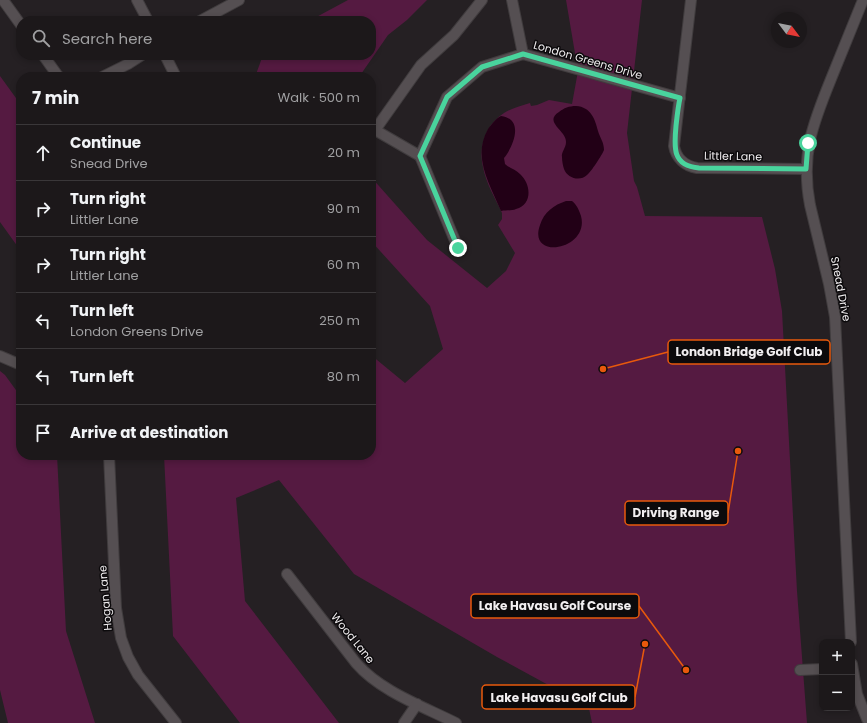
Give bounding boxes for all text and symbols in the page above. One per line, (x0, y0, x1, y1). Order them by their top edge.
north arrow (771, 12, 807, 48)
search box (16, 16, 376, 60)
icon: search (30, 27, 52, 49)
text: Search here (62, 28, 152, 49)
street label: London Greens Drive (532, 37, 645, 83)
text: 7 min (32, 86, 79, 110)
text: Walk · 500 m (278, 88, 360, 107)
text: Continue (70, 132, 141, 153)
route start (799, 134, 817, 152)
icon: ahead (32, 142, 54, 164)
text: 20 m (327, 143, 360, 162)
street label: Littler Lane (704, 147, 762, 165)
text: Snead Drive (70, 154, 148, 173)
text: Turn right (70, 188, 146, 209)
icon: right (32, 198, 54, 220)
text: 90 m (327, 199, 360, 218)
text: Littler Lane (70, 210, 139, 229)
route end (449, 239, 467, 257)
text: Turn right (70, 244, 146, 265)
icon: right (32, 254, 54, 276)
text: 60 m (327, 255, 360, 274)
street label: Snead Drive (827, 255, 855, 323)
text: Littler Lane (70, 266, 139, 285)
text: Turn left (70, 300, 134, 321)
icon: left (32, 310, 54, 332)
text: 250 m (319, 311, 360, 330)
text: London Greens Drive (70, 322, 203, 341)
callout: London Bridge Golf Club (668, 340, 830, 364)
text: London Bridge Golf Club (676, 343, 822, 360)
icon: left (32, 366, 54, 388)
text: Turn left (70, 366, 134, 387)
text: 80 m (327, 367, 360, 386)
icon: arrive (32, 422, 54, 444)
text: Arrive at destination (70, 422, 228, 443)
callout: Driving Range (625, 501, 728, 525)
text: Driving Range (633, 504, 720, 521)
street label: Hogan Lane (94, 564, 116, 631)
callout: Lake Havasu Golf Course (471, 594, 639, 618)
text: Lake Havasu Golf Course (479, 597, 632, 614)
street label: Wood Lane (328, 609, 379, 667)
map controls (819, 639, 855, 711)
button: + (819, 639, 855, 675)
button: − (819, 675, 855, 711)
callout: Lake Havasu Golf Club (482, 685, 635, 709)
text: Lake Havasu Golf Club (490, 689, 628, 706)

